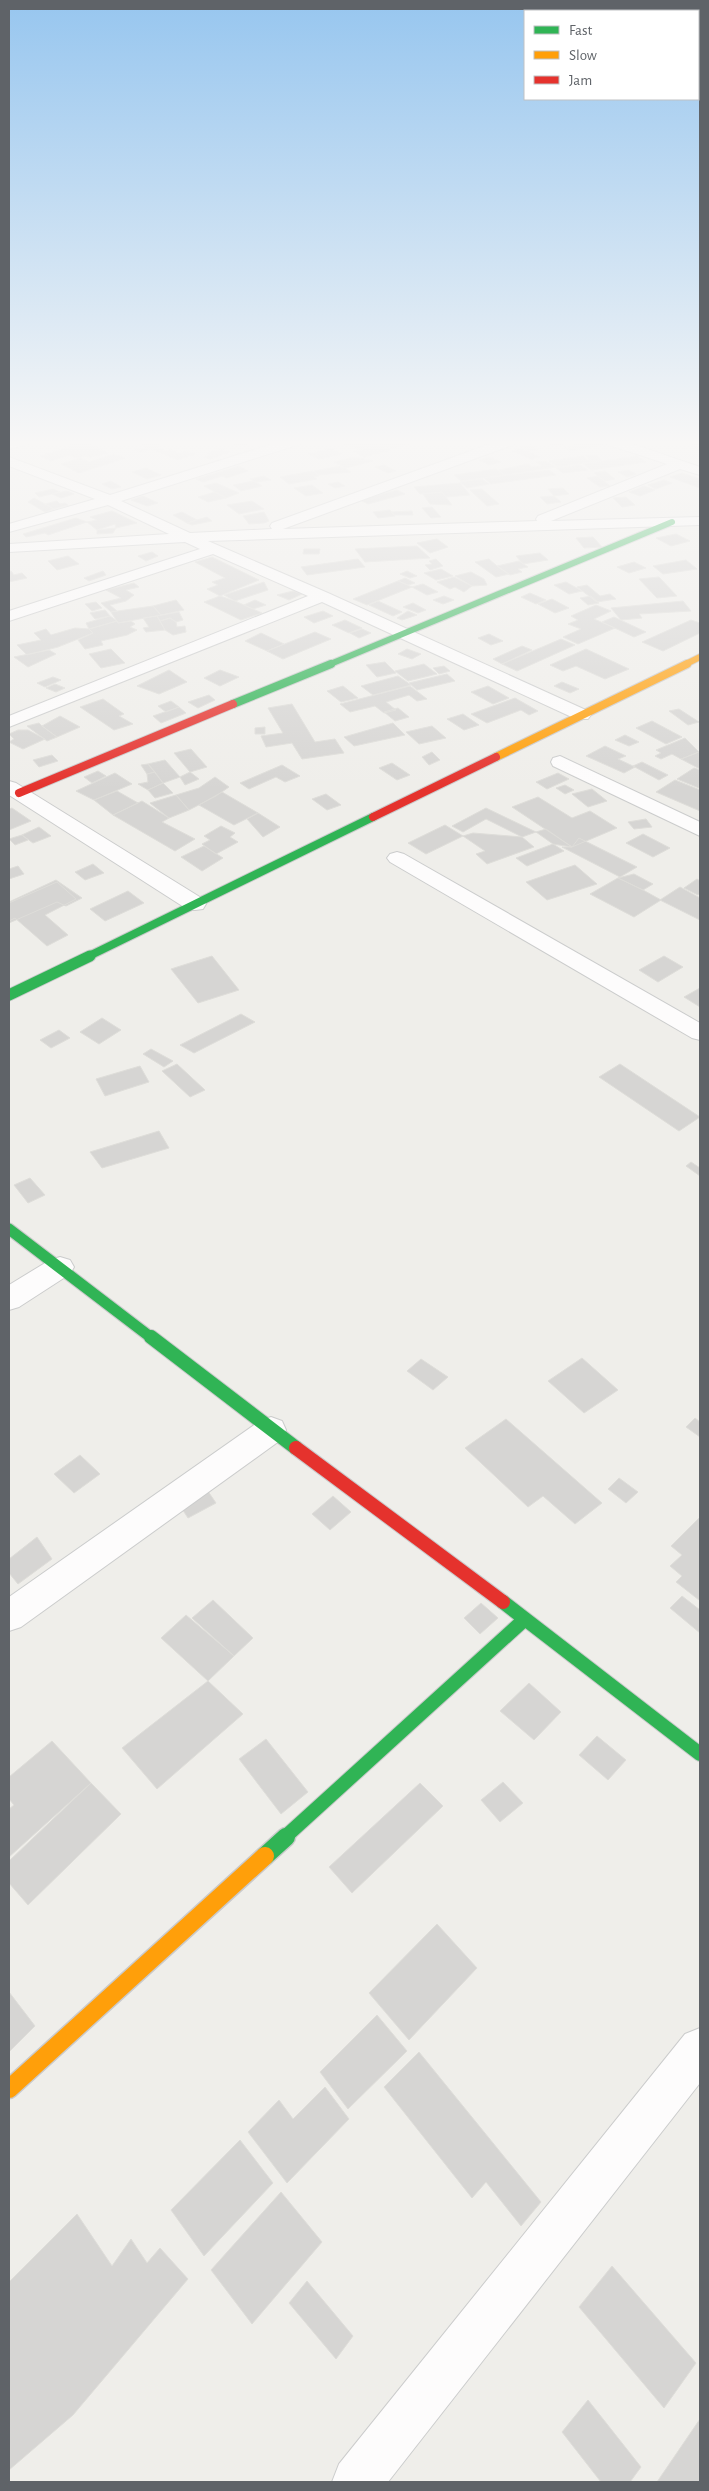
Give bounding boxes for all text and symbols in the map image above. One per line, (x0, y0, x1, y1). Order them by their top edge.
legend (524, 10, 699, 100)
text: Fast (569, 23, 593, 38)
text: Slow (569, 48, 597, 63)
text: Jam (569, 73, 592, 88)

